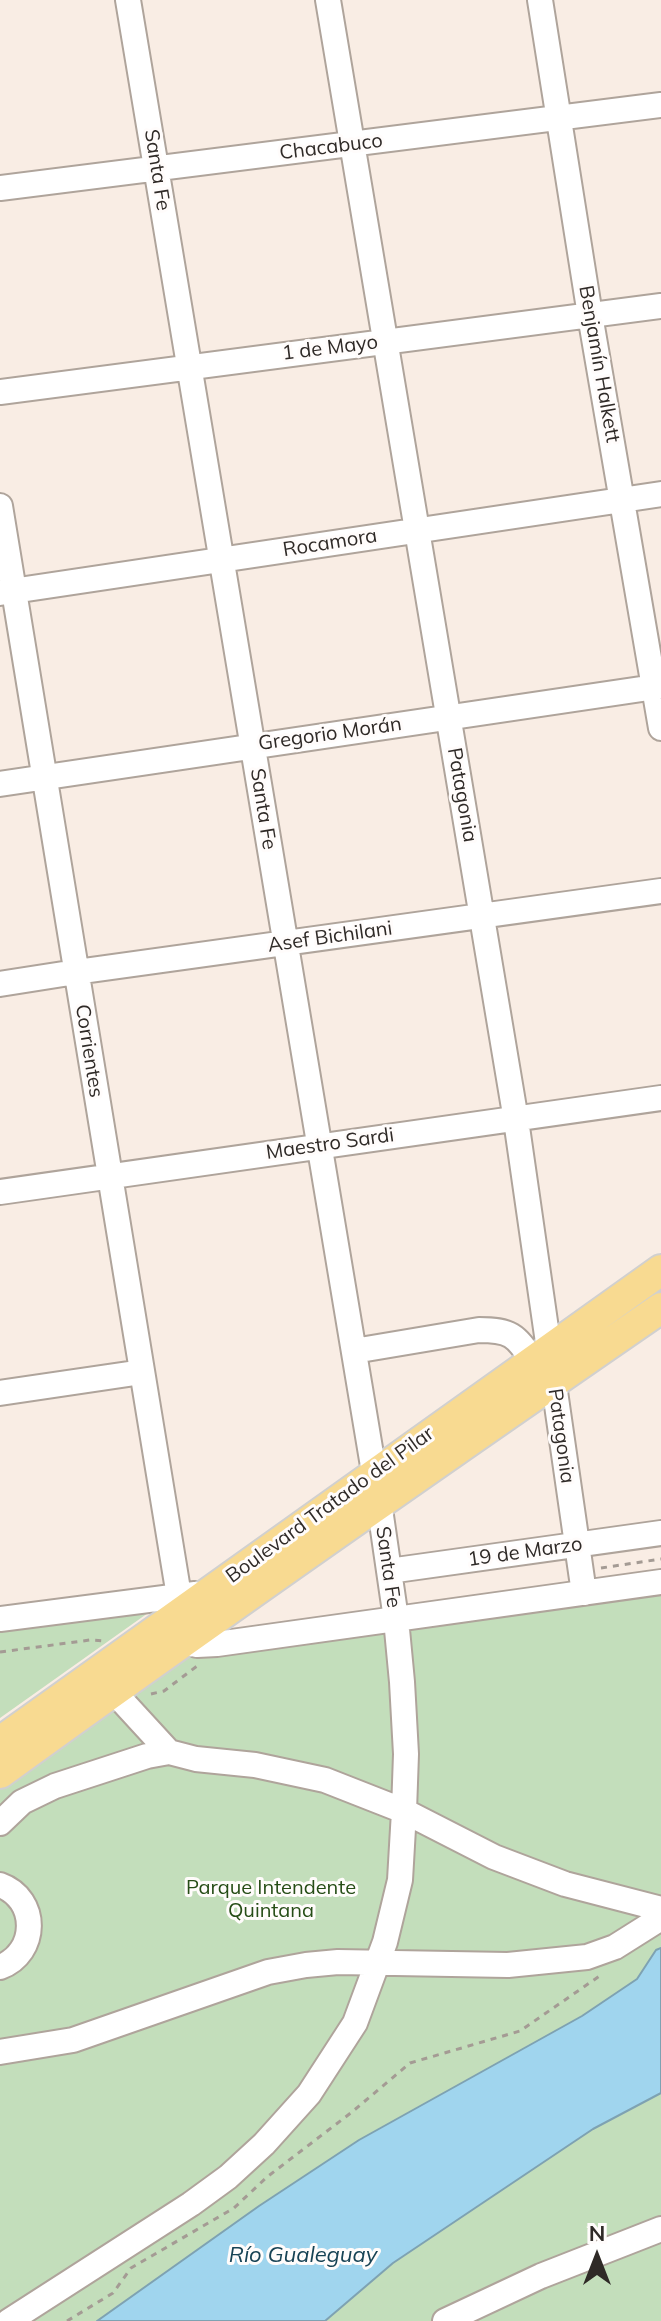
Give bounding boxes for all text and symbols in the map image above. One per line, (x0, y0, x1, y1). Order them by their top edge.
street label: Santa Fe (139, 128, 175, 212)
street label: Chacabuco (278, 129, 384, 165)
street label: Benjamín Halkett (573, 284, 625, 444)
street label: 1 de Mayo (281, 330, 379, 366)
street label: Rocamora (281, 524, 379, 562)
street label: Gregorio Morán (257, 712, 403, 756)
street label: Patagonia (442, 746, 482, 844)
street label: Santa Fe (245, 767, 281, 851)
street label: Asef Bichilani (266, 916, 394, 958)
street label: Corrientes (70, 1003, 108, 1099)
street label: Maestro Sardi (264, 1123, 396, 1165)
street label: Patagonia (542, 1387, 580, 1485)
street label: Boulevard Tratado del Pilar (221, 1422, 439, 1588)
street label: Santa Fe (370, 1525, 406, 1609)
street label: 19 de Marzo (466, 1532, 584, 1572)
park label: Parque Intendente Quintana (186, 1876, 356, 1923)
north arrow (557, 2217, 637, 2297)
text: N (589, 2219, 605, 2247)
water label: Río Gualeguay (229, 2242, 377, 2268)

